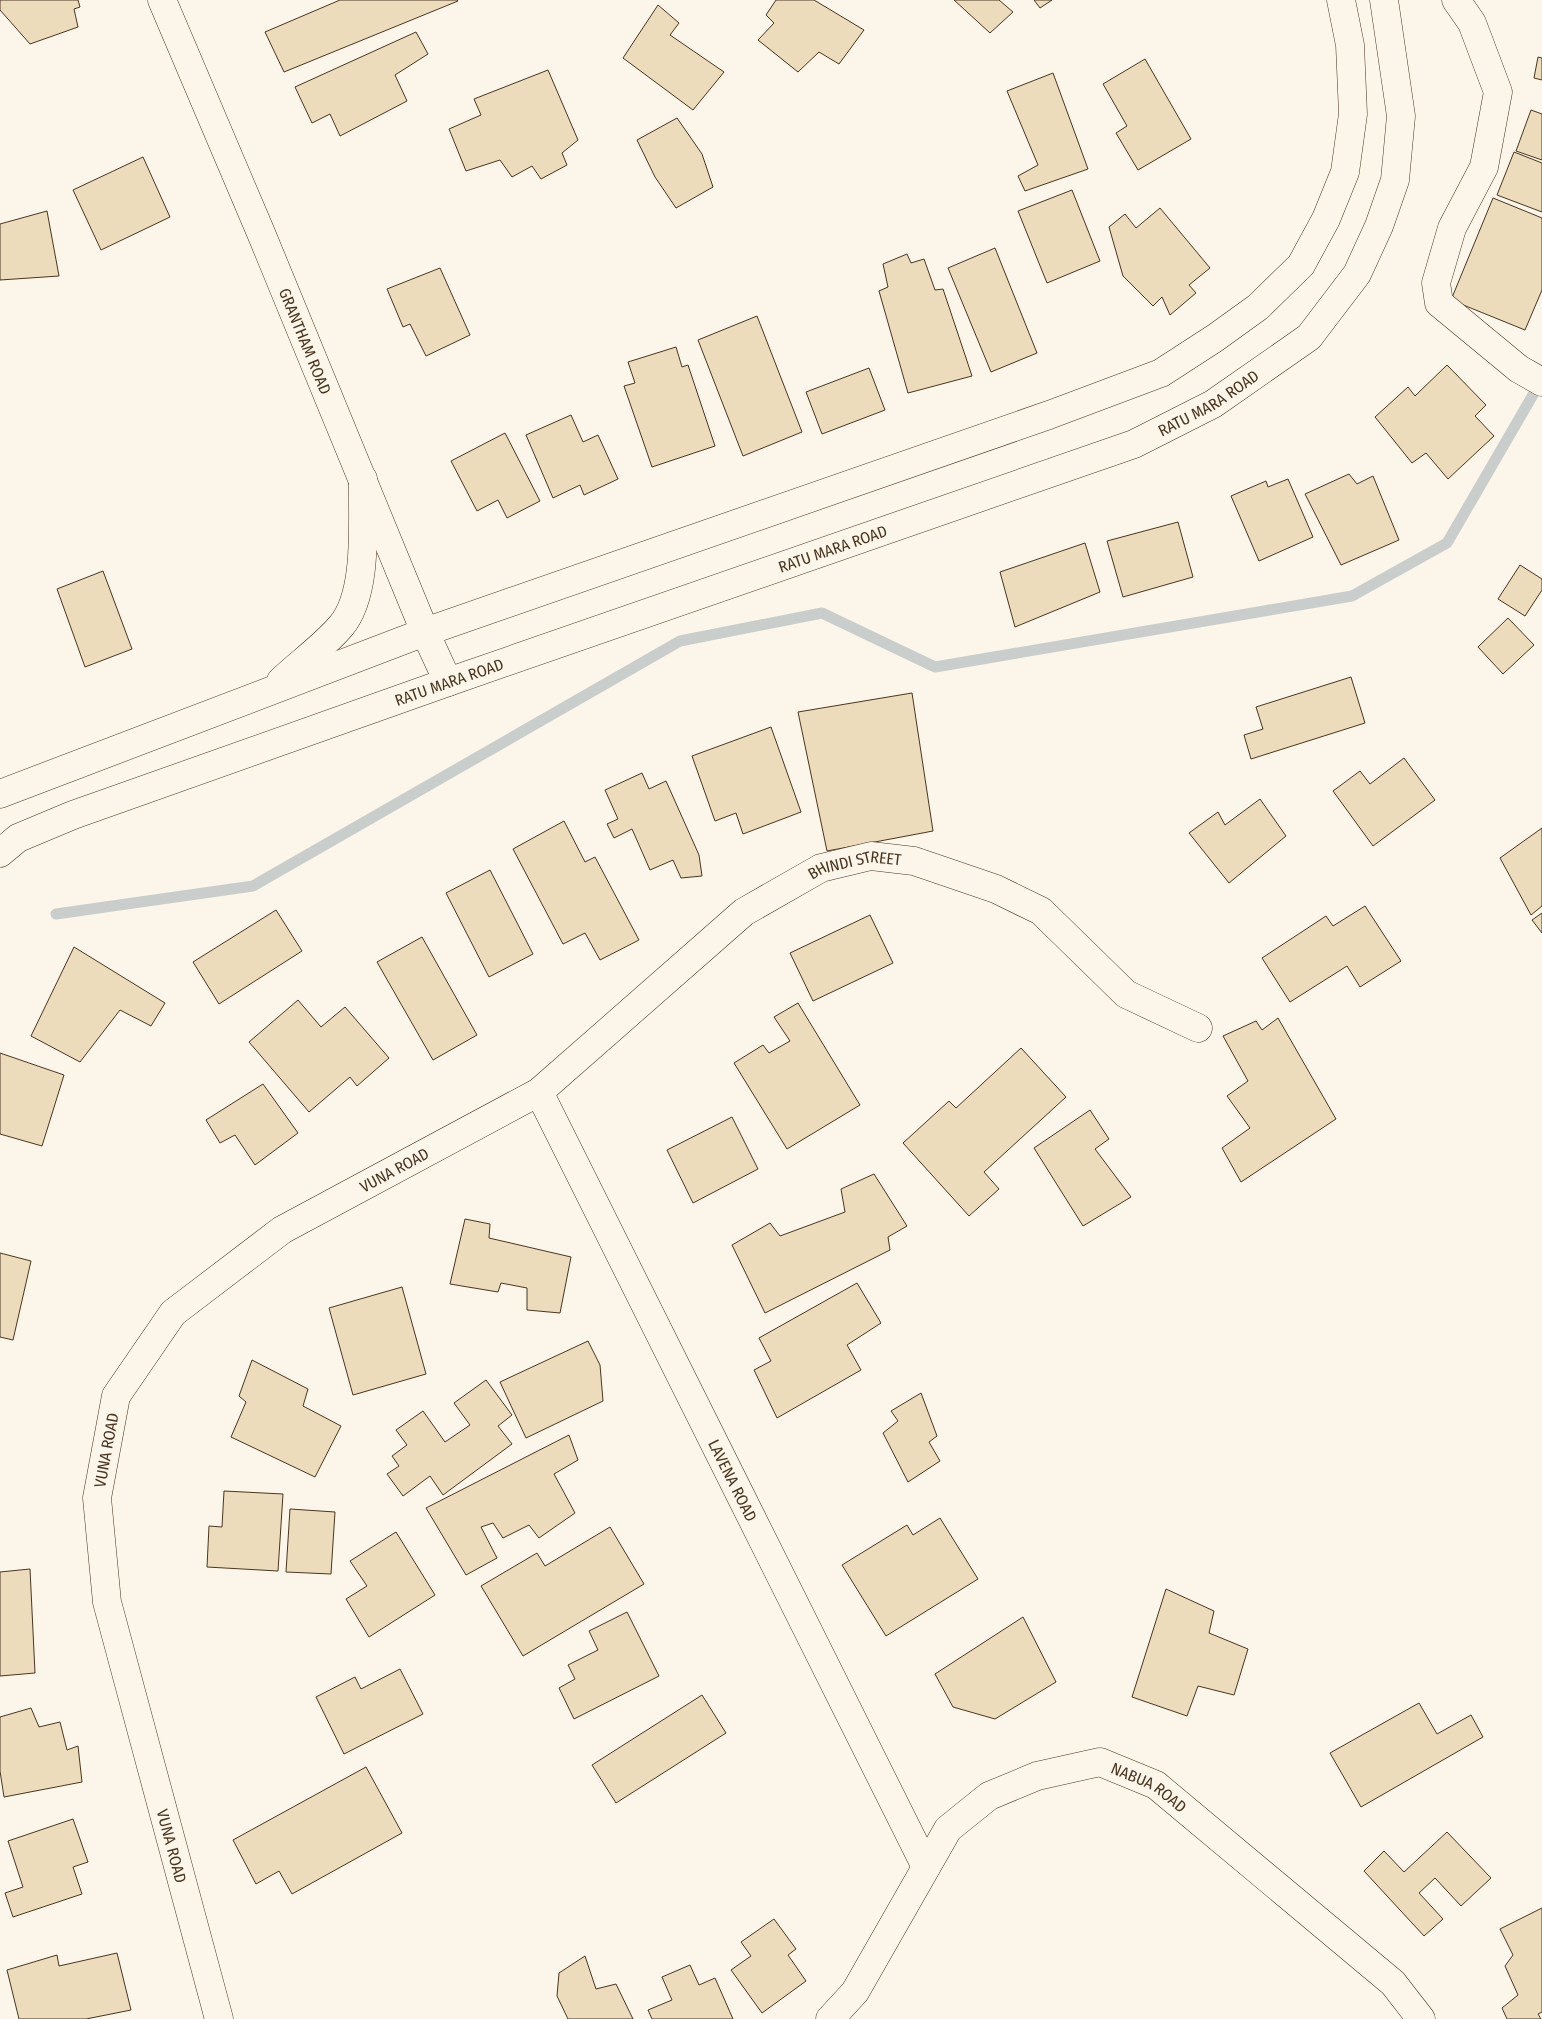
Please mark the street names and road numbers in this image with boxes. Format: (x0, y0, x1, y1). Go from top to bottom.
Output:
street label: GRANTHAM ROAD (275, 285, 335, 397)
street label: RATU MARA ROAD (1155, 366, 1262, 440)
street label: RATU MARA ROAD (776, 521, 890, 577)
street label: RATU MARA ROAD (392, 654, 506, 710)
street label: BHINDI STREET (805, 847, 903, 884)
street label: VUNA ROAD (357, 1144, 432, 1196)
street label: VUNA ROAD (90, 1411, 123, 1489)
street label: LAVENA ROAD (704, 1436, 761, 1525)
street label: NABUA ROAD (1108, 1759, 1190, 1816)
street label: VUNA ROAD (153, 1807, 190, 1885)

